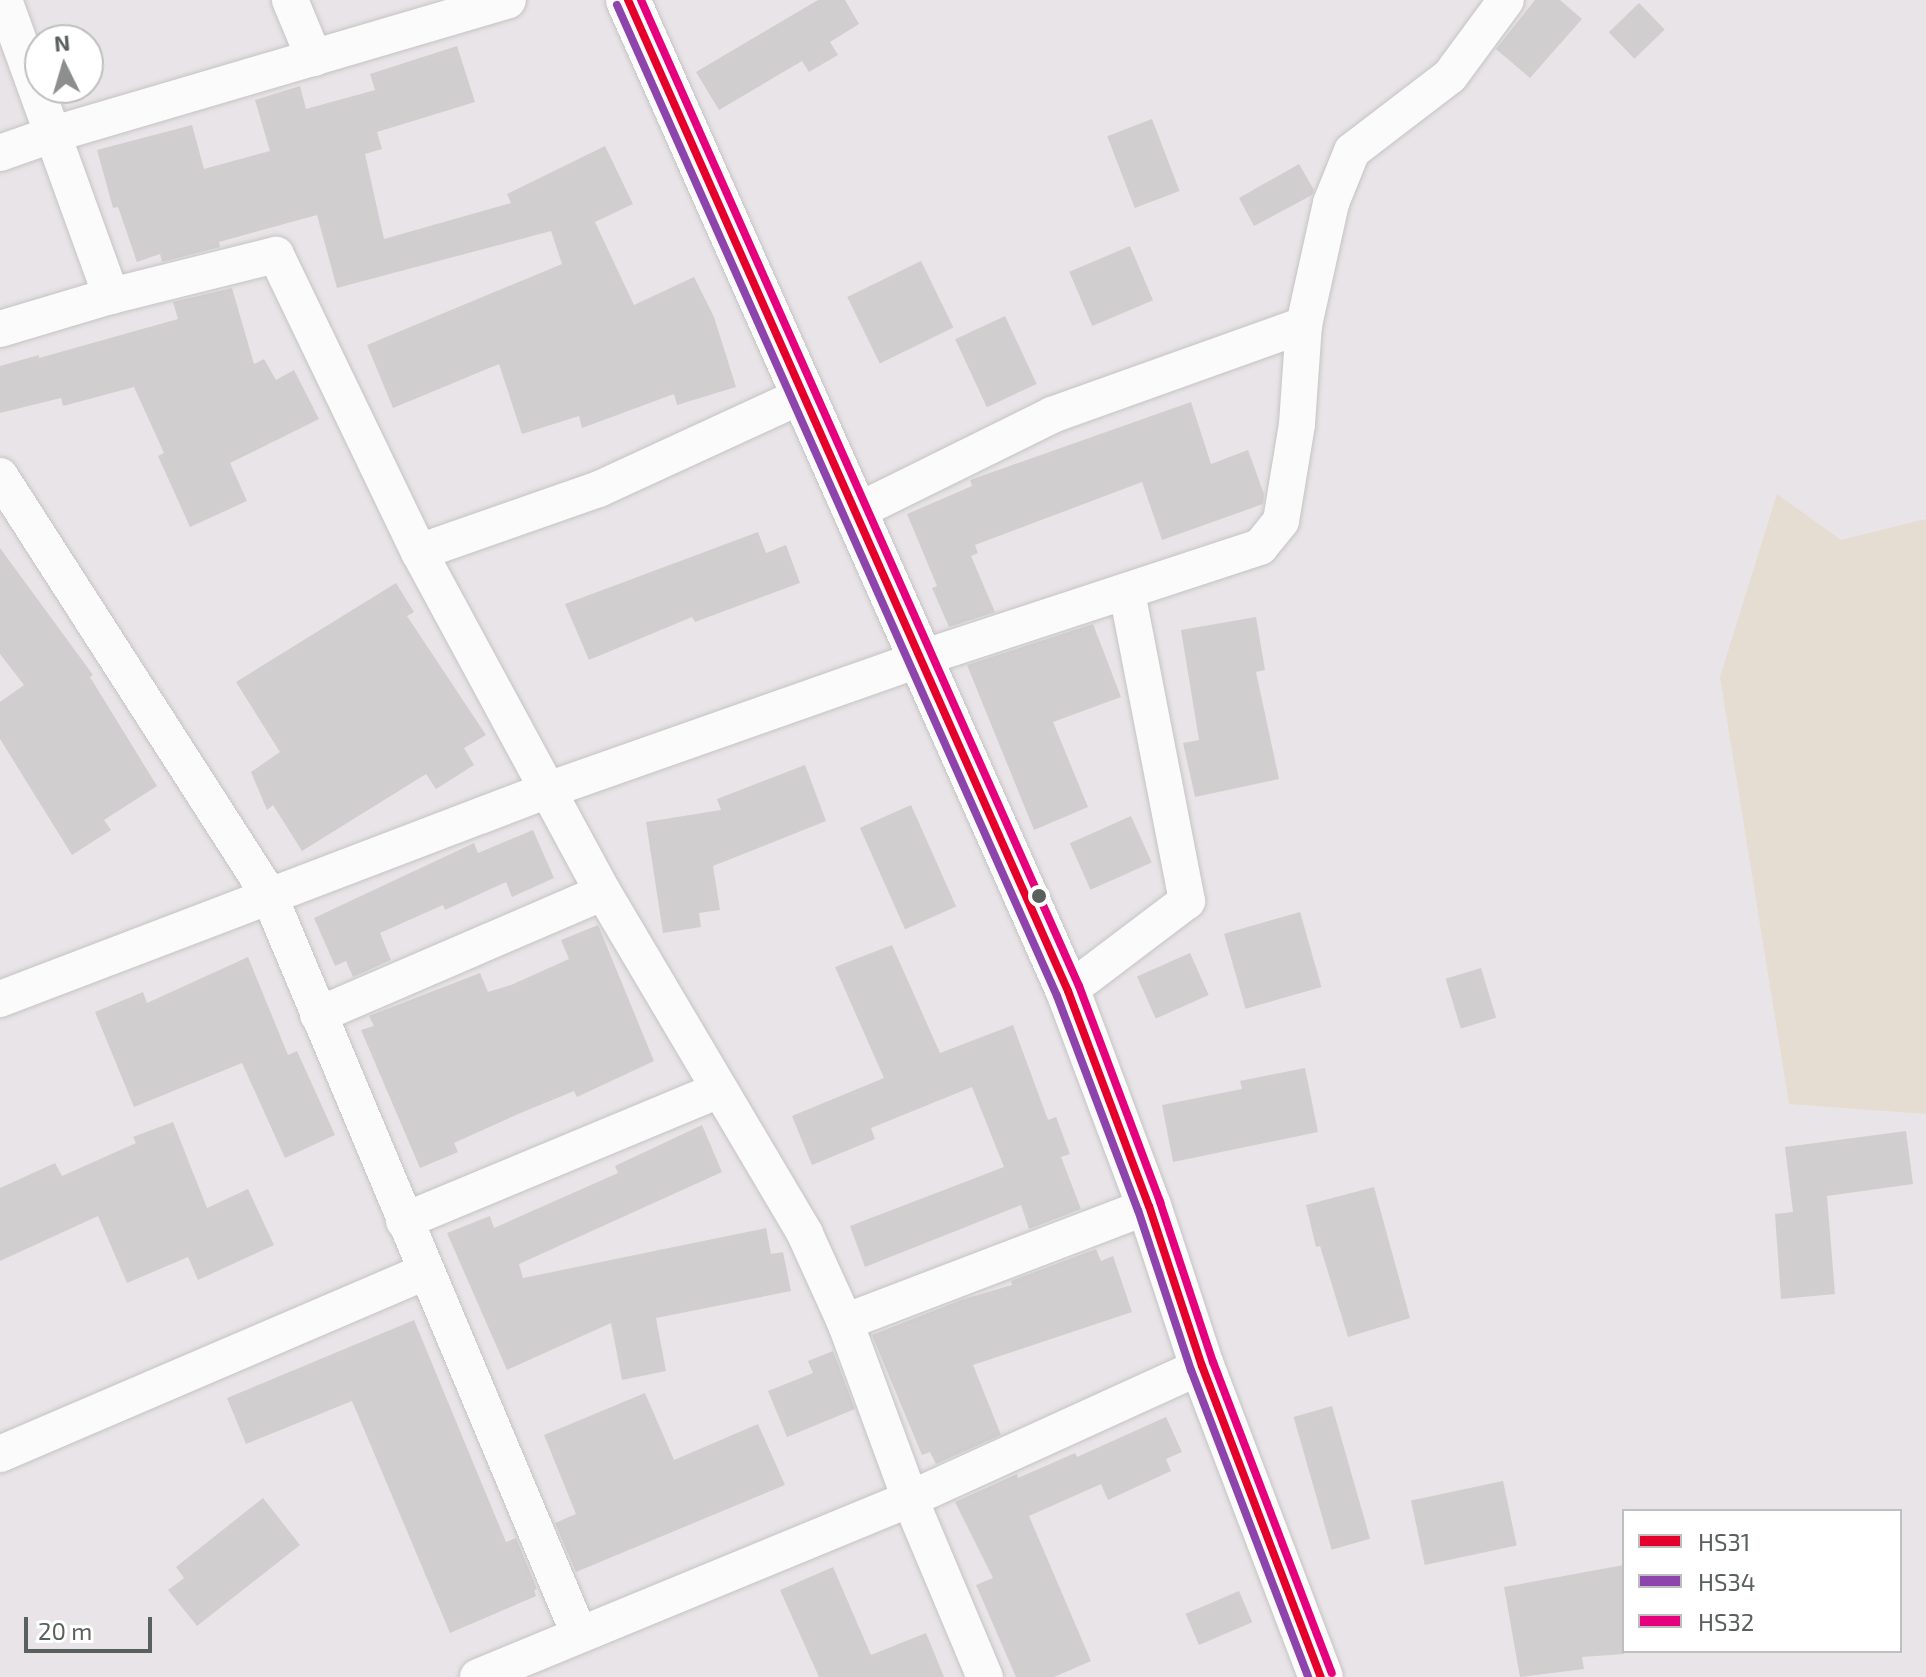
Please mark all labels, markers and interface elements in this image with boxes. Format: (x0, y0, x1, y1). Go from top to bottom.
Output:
north arrow (24, 24, 104, 104)
text: N (53, 28, 71, 56)
unlabelled marker (1031, 888, 1047, 904)
legend (1622, 1509, 1902, 1653)
text: HS31 (1698, 1527, 1750, 1556)
text: HS34 (1698, 1567, 1756, 1596)
scale bar (28, 1601, 156, 1651)
text: HS32 (1698, 1607, 1754, 1636)
text: 20 m (38, 1616, 92, 1645)

